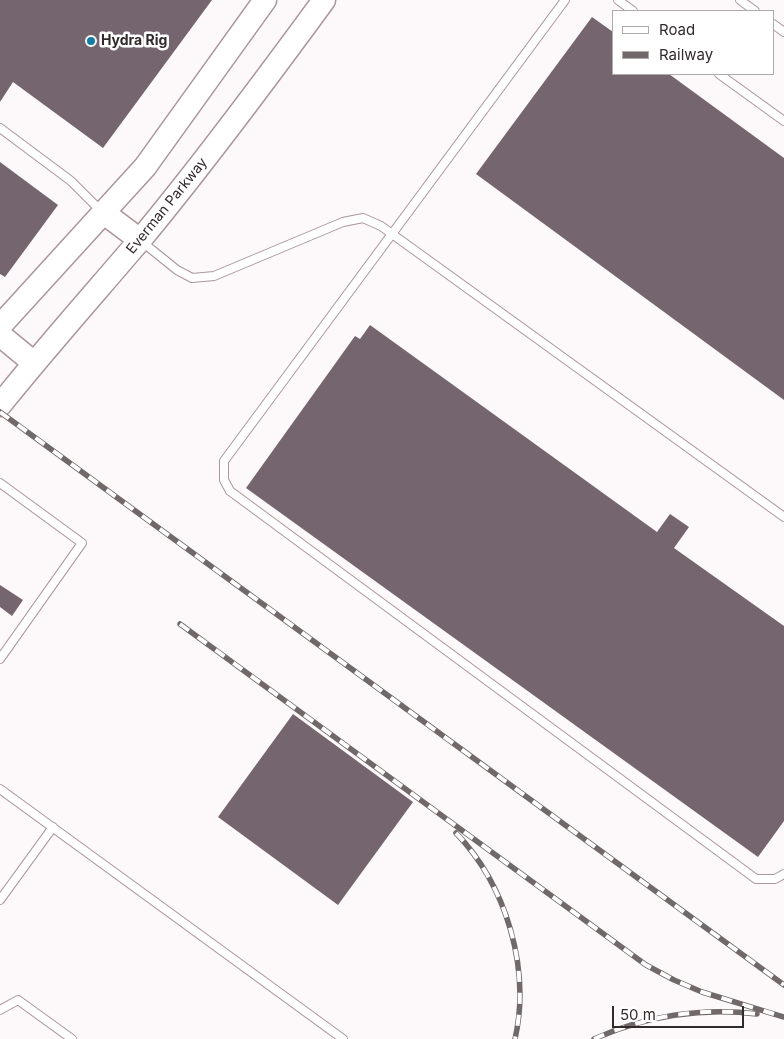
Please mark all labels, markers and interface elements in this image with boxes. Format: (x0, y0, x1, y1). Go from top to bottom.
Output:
legend (612, 10, 774, 75)
text: Road (659, 20, 695, 39)
place label: Hydra Rig (101, 33, 167, 49)
marker: Hydra Rig (85, 35, 97, 47)
text: Railway (659, 45, 713, 64)
street label: Everman Parkway (123, 154, 211, 258)
scale bar (614, 996, 746, 1028)
text: 50 m (620, 1005, 656, 1024)

